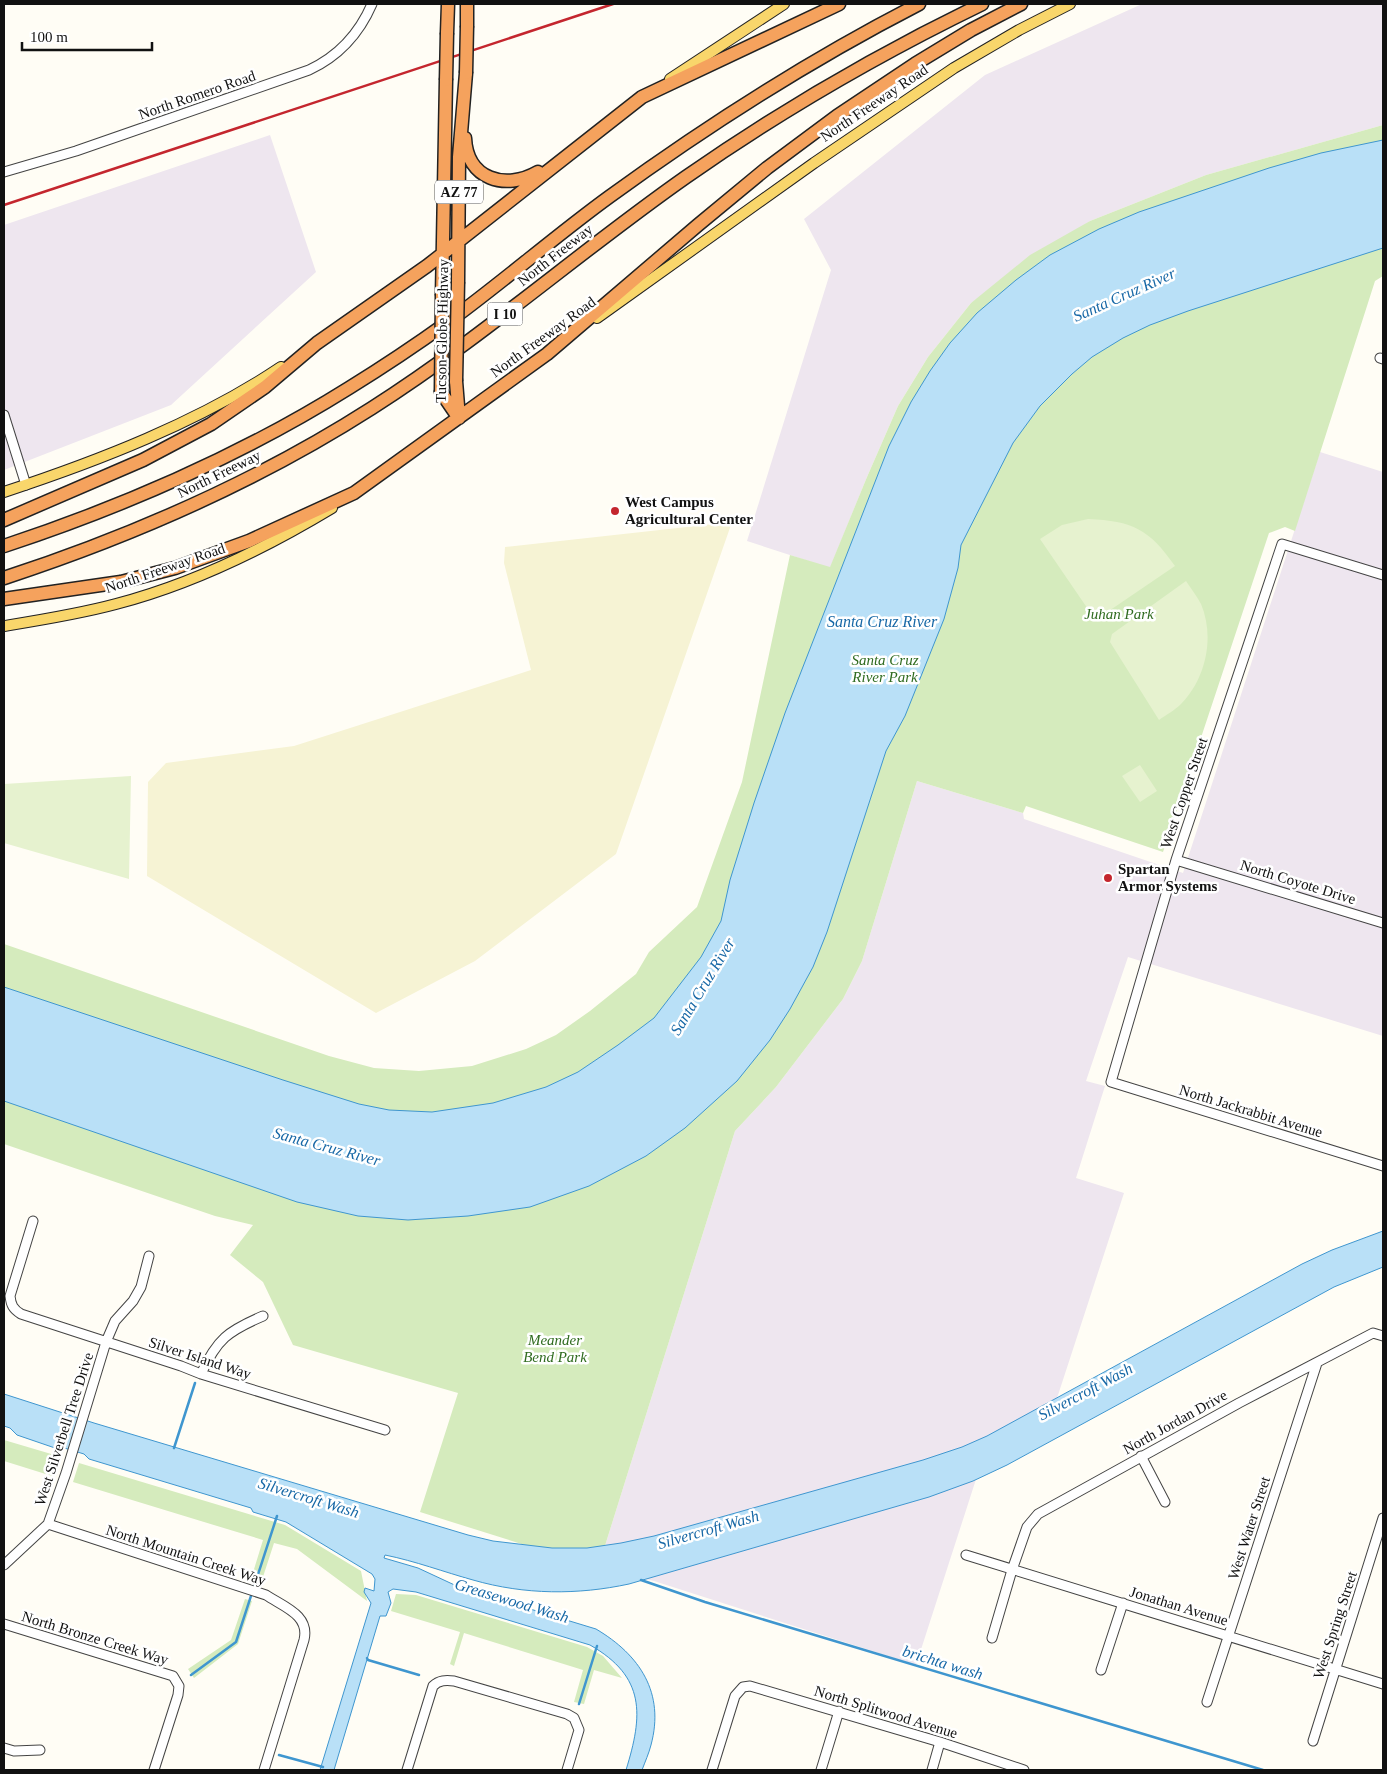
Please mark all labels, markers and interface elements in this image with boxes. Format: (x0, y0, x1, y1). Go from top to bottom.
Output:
scale bar (22, 20, 152, 52)
text: 100 m (30, 29, 68, 45)
street label: North Freeway Road (817, 61, 931, 145)
street label: North Romero Road (136, 67, 258, 123)
road number: AZ 77 (435, 180, 483, 203)
street label: North Freeway (514, 221, 596, 289)
street label: Tucson-Globe Highway (433, 258, 451, 403)
water label: Santa Cruz River (1070, 264, 1179, 325)
street label: North Freeway Road (487, 293, 599, 380)
road number: I 10 (488, 302, 522, 326)
street label: North Freeway (175, 447, 264, 501)
place label: West Campus Agricultural Center (625, 494, 753, 527)
marker: West Campus Agricultural Center (609, 505, 621, 517)
street label: North Freeway Road (103, 540, 228, 596)
park label: Juhan Park (1084, 606, 1154, 622)
water label: Santa Cruz River (827, 613, 938, 630)
park label: Santa Cruz River Park (851, 652, 919, 685)
street label: West Copper Street (1158, 735, 1211, 851)
street label: North Coyote Drive (1238, 857, 1358, 907)
place label: Spartan Armor Systems (1118, 861, 1217, 894)
marker: Spartan Armor Systems (1102, 872, 1114, 884)
water label: Santa Cruz River (667, 934, 738, 1038)
street label: North Jackrabbit Avenue (1177, 1082, 1325, 1141)
water label: Santa Cruz River (271, 1124, 383, 1169)
park label: Meander Bend Park (523, 1332, 587, 1365)
street label: Silver Island Way (147, 1334, 254, 1382)
street label: West Silverbell Tree Drive (32, 1350, 96, 1508)
water label: Silvercroft Wash (1035, 1359, 1136, 1424)
street label: North Jordan Drive (1120, 1387, 1230, 1457)
water label: Silvercroft Wash (256, 1474, 361, 1522)
street label: West Water Street (1225, 1474, 1273, 1581)
water label: Silvercroft Wash (656, 1507, 761, 1553)
street label: North Mountain Creek Way (104, 1522, 268, 1589)
street label: West Spring Street (1310, 1568, 1360, 1681)
water label: Greasewood Wash (453, 1575, 571, 1626)
street label: Jonathan Avenue (1128, 1583, 1230, 1629)
street label: North Bronze Creek Way (20, 1608, 171, 1668)
water label: brichta wash (901, 1642, 985, 1683)
street label: North Splitwood Avenue (812, 1683, 960, 1742)

